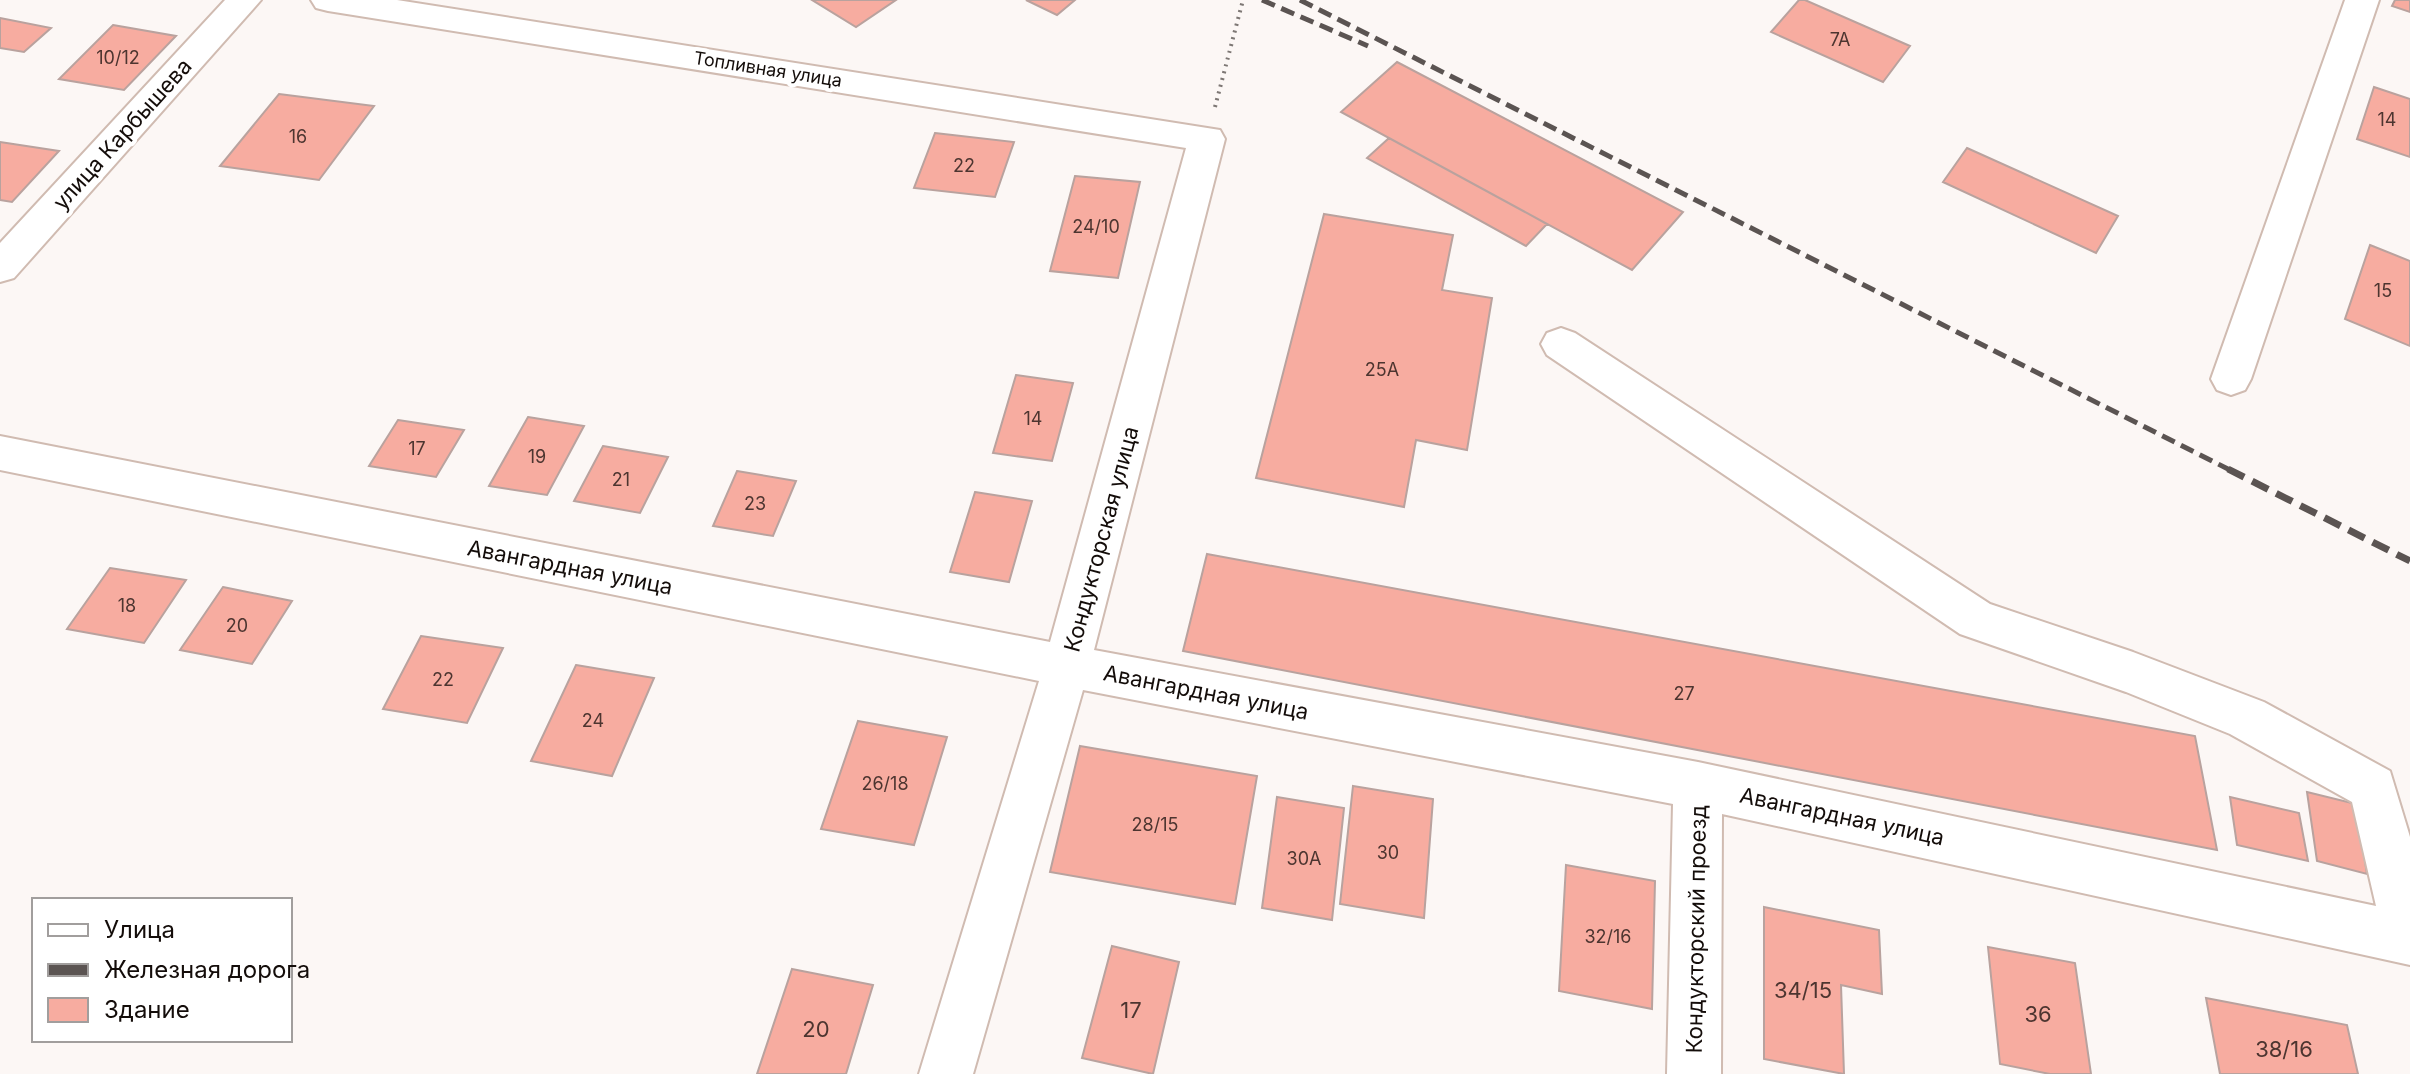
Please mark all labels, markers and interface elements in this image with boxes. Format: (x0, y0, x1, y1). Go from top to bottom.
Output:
house number: 7А (1830, 29, 1850, 50)
house number: 10/12 (96, 47, 140, 68)
street label: Топливная улица (692, 47, 844, 91)
street label: улица Карбышева (47, 53, 197, 215)
house number: 14 (2378, 109, 2396, 130)
house number: 16 (289, 126, 307, 147)
house number: 22 (953, 155, 975, 176)
house number: 24/10 (1072, 216, 1120, 237)
house number: 15 (2374, 280, 2392, 301)
house number: 25А (1365, 359, 1399, 380)
house number: 14 (1024, 408, 1042, 429)
street label: Кондукторская улица (1058, 423, 1144, 655)
house number: 17 (408, 438, 426, 459)
house number: 19 (528, 446, 546, 467)
house number: 21 (612, 469, 630, 490)
house number: 23 (744, 493, 766, 514)
street label: Авангардная улица (465, 534, 675, 600)
house number: 18 (118, 595, 136, 616)
house number: 20 (226, 615, 248, 636)
street label: Авангардная улица (1101, 659, 1311, 725)
house number: 22 (432, 669, 454, 690)
house number: 27 (1673, 683, 1695, 704)
house number: 24 (582, 710, 604, 731)
house number: 26/18 (861, 773, 909, 794)
street label: Авангардная улица (1737, 782, 1947, 850)
street label: Кондукторский проезд (1681, 804, 1711, 1053)
house number: 28/15 (1132, 814, 1178, 835)
house number: 30 (1377, 842, 1399, 863)
house number: 30А (1287, 848, 1321, 869)
legend (32, 898, 292, 1042)
text: Улица (104, 915, 175, 944)
house number: 32/16 (1584, 926, 1632, 947)
text: Железная дорога (104, 955, 310, 984)
house number: 34/15 (1774, 977, 1832, 1003)
text: Здание (104, 995, 190, 1024)
house number: 17 (1120, 997, 1142, 1023)
house number: 36 (2024, 1001, 2052, 1027)
house number: 20 (802, 1016, 830, 1042)
house number: 38/16 (2255, 1036, 2313, 1062)

